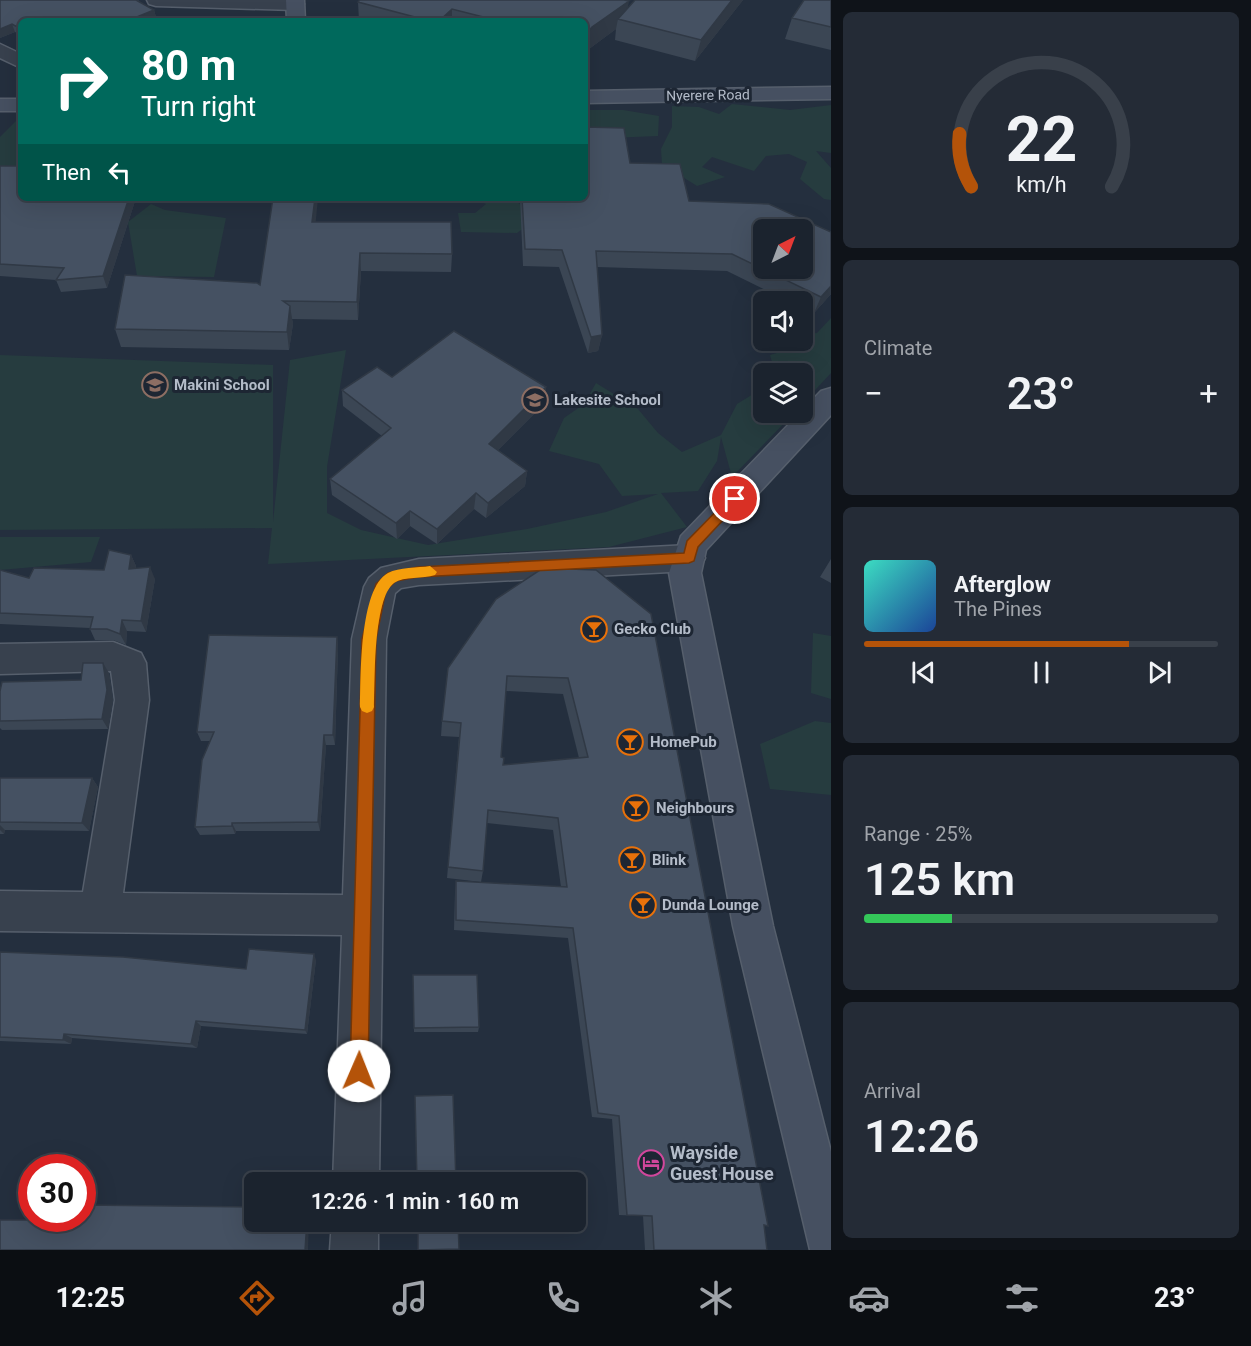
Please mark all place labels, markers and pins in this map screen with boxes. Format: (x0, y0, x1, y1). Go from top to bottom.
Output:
school or university icon: Makini School (140, 370, 170, 400)
place label: Makini School (174, 376, 270, 394)
school or university icon: Lakesite School (520, 385, 550, 415)
place label: Lakesite School (554, 391, 661, 409)
pin (709, 473, 760, 524)
bar icon: Gecko Club (579, 614, 609, 644)
place label: Gecko Club (614, 620, 691, 638)
bar icon: HomePub (615, 727, 645, 757)
place label: HomePub (650, 733, 717, 751)
bar icon: Neighbours (621, 793, 651, 823)
place label: Neighbours (656, 799, 734, 817)
bar icon: Blink (617, 845, 647, 875)
place label: Blink (652, 851, 687, 869)
bar icon: Dunda Lounge (628, 890, 658, 920)
place label: Dunda Lounge (662, 896, 759, 914)
place label: Wayside Guest House (670, 1142, 774, 1184)
hotel icon: Wayside Guest House (636, 1148, 666, 1178)

